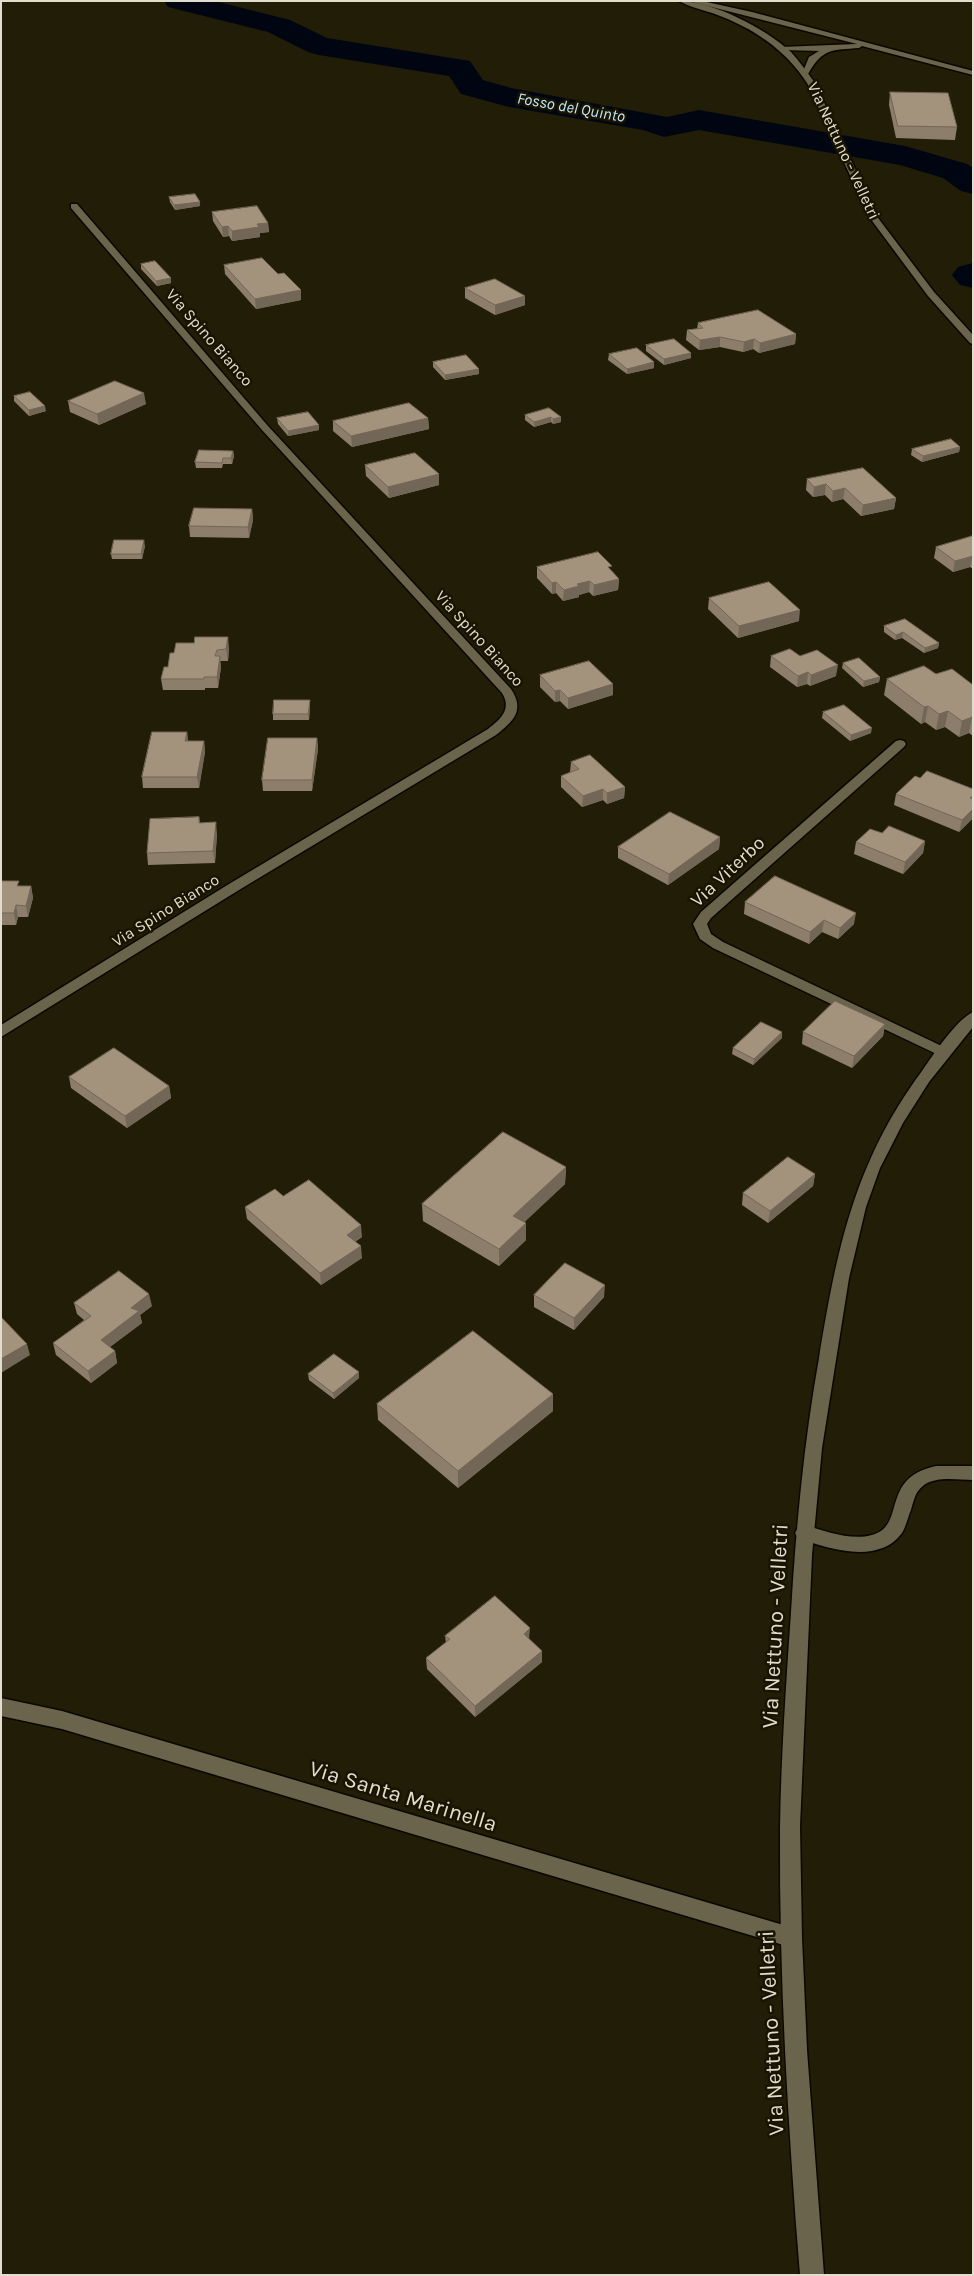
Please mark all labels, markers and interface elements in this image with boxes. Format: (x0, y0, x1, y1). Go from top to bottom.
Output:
street label: Via Nettuno - Velletri (803, 79, 883, 223)
water label: Fosso del Quinto (516, 89, 626, 127)
street label: Via Spino Bianco (162, 285, 256, 391)
street label: Via Spino Bianco (431, 587, 527, 691)
street label: Via Viterbo (686, 832, 770, 912)
street label: Via Spino Bianco (109, 870, 223, 952)
street label: Via Nettuno - Velletri (757, 1523, 795, 1729)
street label: Via Santa Marinella (306, 1756, 500, 1838)
street label: Via Nettuno - Velletri (753, 1930, 791, 2136)

